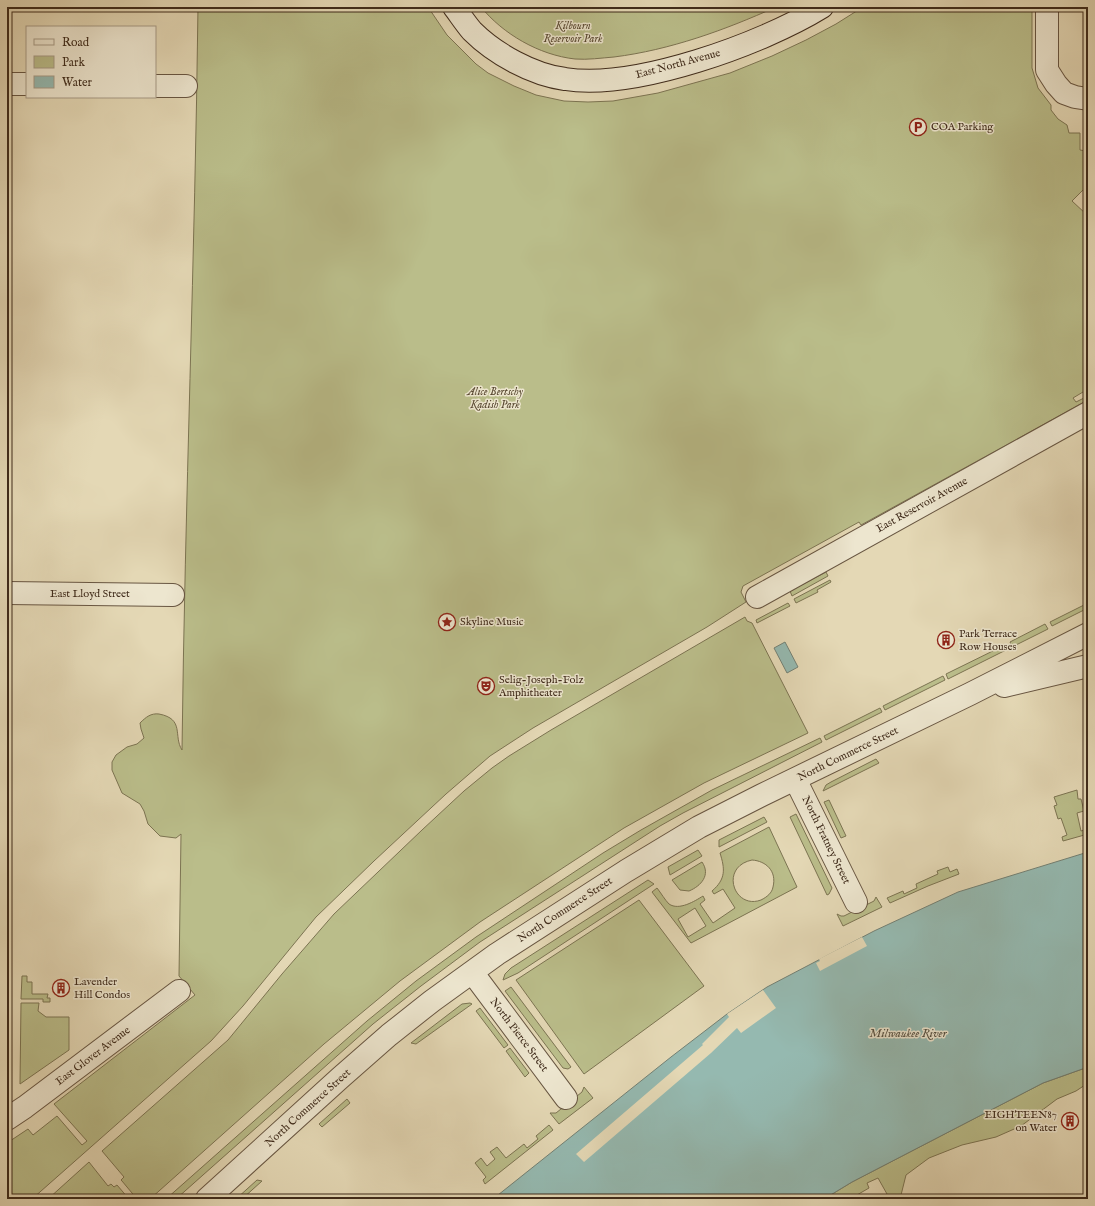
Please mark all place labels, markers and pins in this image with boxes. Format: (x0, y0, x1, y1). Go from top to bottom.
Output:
parking icon: COA Parking (908, 117, 928, 137)
place label: COA Parking (931, 120, 994, 134)
place icon: Skyline Music (437, 612, 457, 632)
place label: Skyline Music (460, 615, 524, 629)
place label: Park Terrace Row Houses (959, 627, 1017, 654)
building icon: Park Terrace Row Houses (936, 630, 956, 650)
place label: Selig-Joseph-Folz Amphitheater (498, 673, 584, 700)
theatre icon: Selig-Joseph-Folz Amphitheater (476, 676, 496, 696)
place label: Lavender Hill Condos (74, 975, 130, 1002)
building icon: Lavender Hill Condos (51, 978, 71, 998)
place label: EIGHTEEN87 on Water (984, 1108, 1057, 1135)
building icon: EIGHTEEN87 on Water (1060, 1111, 1080, 1131)

